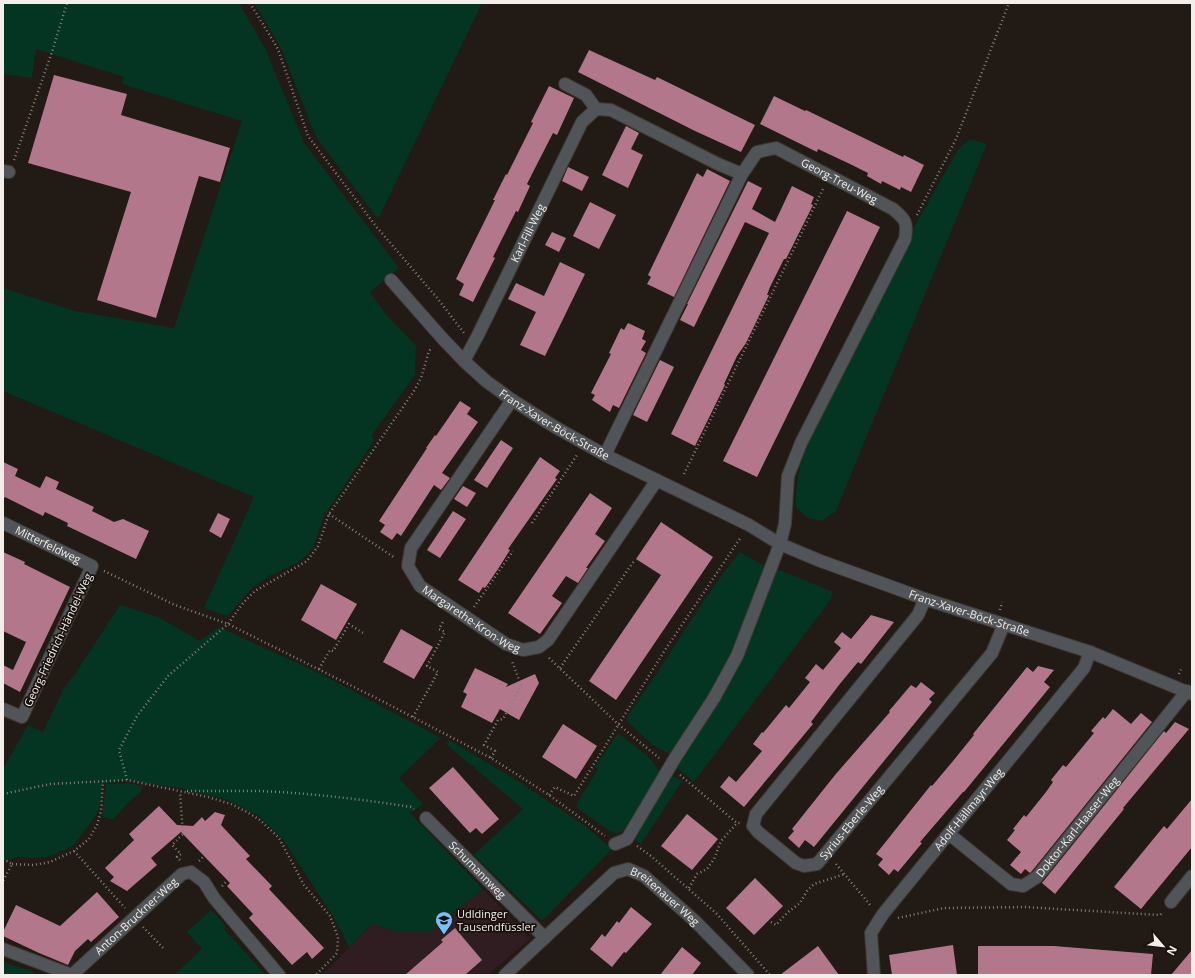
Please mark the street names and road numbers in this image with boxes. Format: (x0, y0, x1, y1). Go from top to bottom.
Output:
street label: Georg-Treu-Weg (799, 154, 880, 207)
street label: Karl-Fill-Weg (507, 201, 548, 265)
street label: Franz-Xaver-Böck-Straße (497, 385, 612, 463)
street label: Mitterfeldweg (13, 522, 84, 567)
street label: Georg-Friedrich-Händel-Weg (20, 570, 95, 709)
street label: Margarethe-Kron-Weg (420, 582, 522, 655)
street label: Franz-Xaver-Böck-Straße (907, 586, 1032, 639)
street label: Adolf-Hällmayr-Weg (930, 764, 1007, 853)
street label: Doktor-Karl-Haaser-Weg (1032, 773, 1122, 880)
street label: Syrius-Eberle-Weg (816, 782, 887, 863)
street label: Schumannweg (446, 837, 510, 902)
street label: Breitenauer Weg (628, 863, 703, 929)
street label: Anton-Bruckner-Weg (91, 874, 180, 958)

